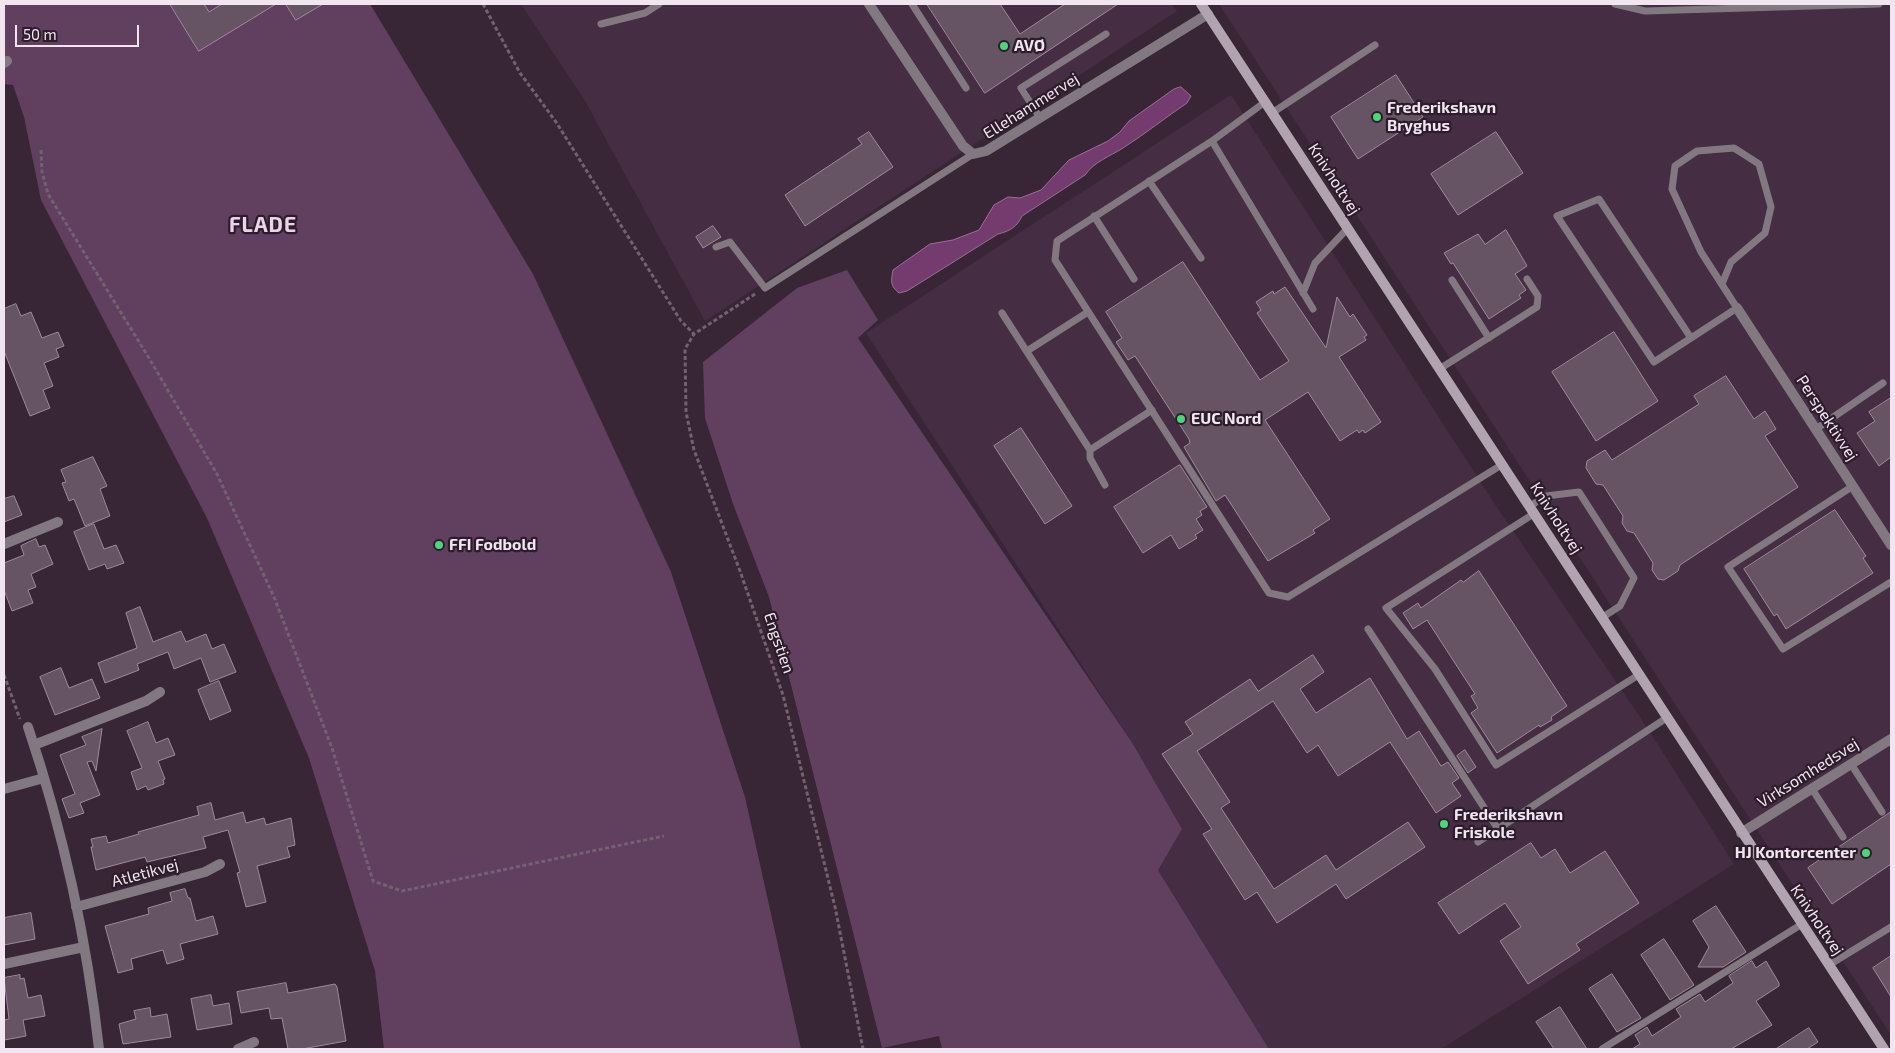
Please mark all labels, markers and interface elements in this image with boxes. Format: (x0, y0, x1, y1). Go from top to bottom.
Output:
scale bar (18, 15, 141, 47)
text: 50 m (23, 25, 57, 43)
place label: AVØ (1014, 36, 1045, 56)
marker: AVØ (998, 40, 1010, 52)
street label: Ellehammervej (980, 69, 1082, 143)
place label: Frederikshavn Bryghus (1387, 98, 1496, 136)
marker: Frederikshavn Bryghus (1371, 111, 1383, 123)
street label: Knivholtvej (1304, 140, 1364, 218)
district label: FLADE (228, 212, 298, 238)
street label: Perspektivvej (1792, 372, 1862, 464)
place label: EUC Nord (1191, 409, 1261, 429)
marker: EUC Nord (1175, 413, 1187, 425)
street label: Knivholtvej (1526, 479, 1586, 557)
place label: FFI Fodbold (449, 535, 536, 555)
marker: FFI Fodbold (433, 539, 445, 551)
street label: Engstien (760, 610, 798, 676)
street label: Virksomhedsvej (1754, 734, 1862, 812)
place label: Frederikshavn Friskole (1454, 805, 1563, 843)
marker: Frederikshavn Friskole (1438, 818, 1450, 830)
place label: HJ Kontorcenter (1735, 843, 1856, 863)
marker: HJ Kontorcenter (1860, 847, 1872, 859)
street label: Atletikvej (109, 855, 181, 891)
street label: Knivholtvej (1786, 881, 1848, 959)

